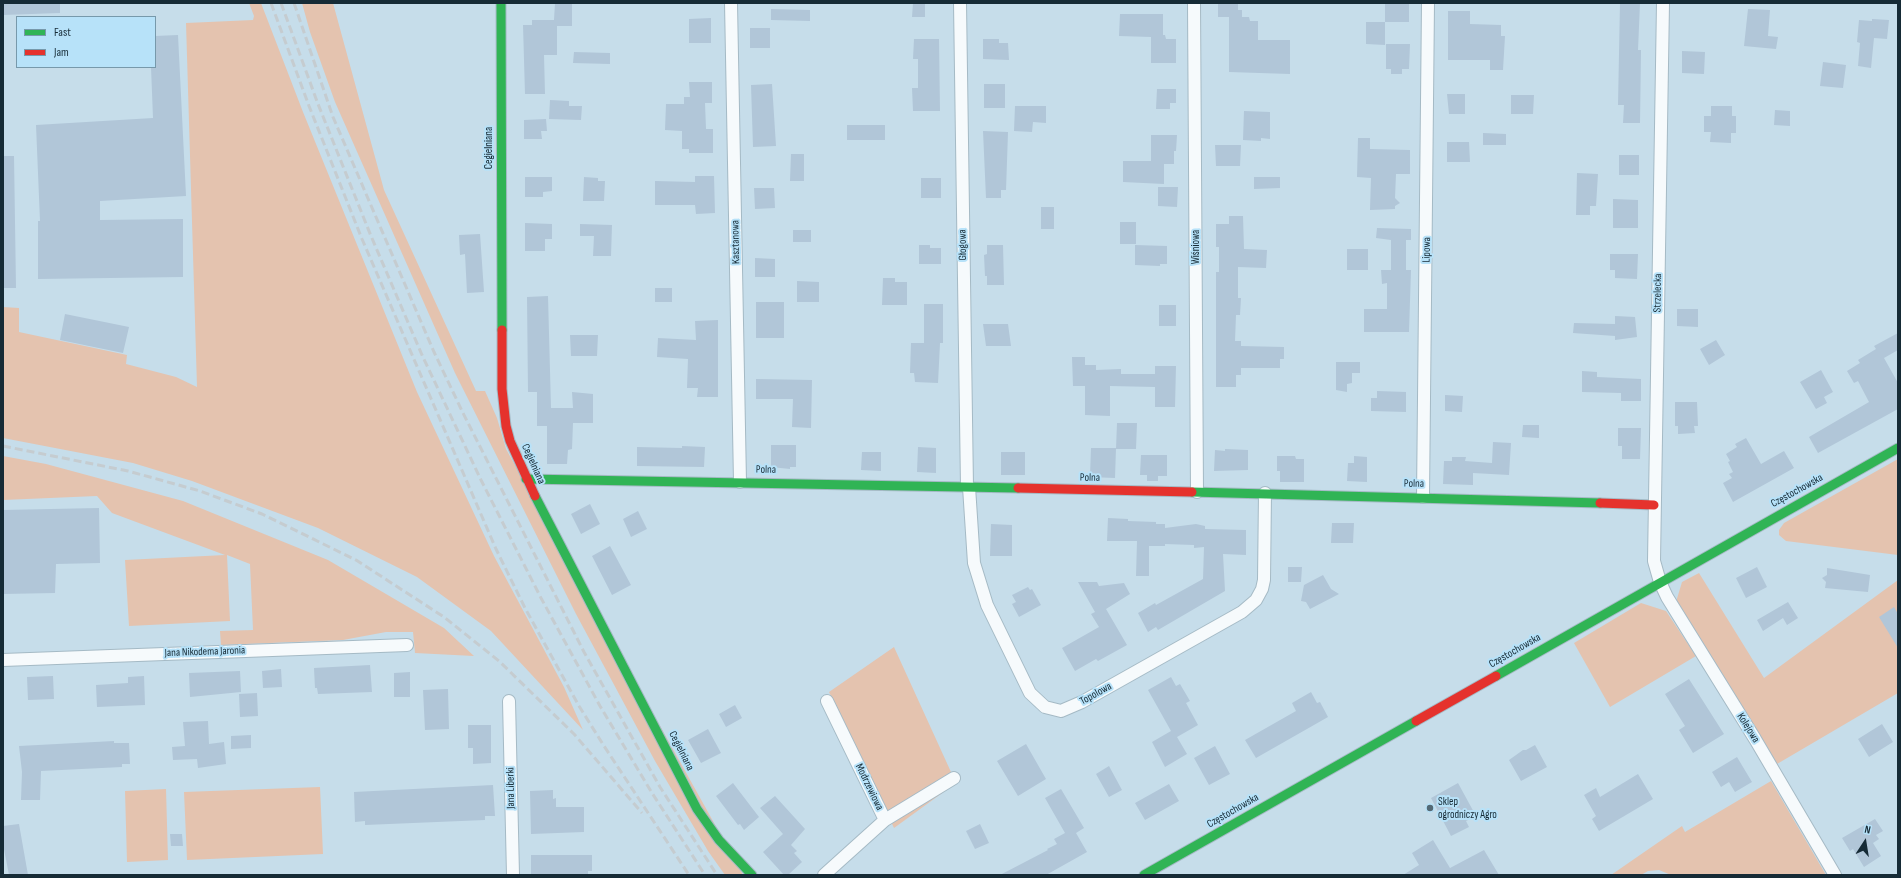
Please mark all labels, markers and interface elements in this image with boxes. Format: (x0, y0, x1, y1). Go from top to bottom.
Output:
legend (16, 16, 156, 68)
text: Fast (54, 25, 71, 40)
text: Jam (54, 45, 69, 60)
street label: Cegielniana (482, 127, 496, 169)
street label: Kasztanowa (729, 220, 743, 264)
street label: Głogowa (956, 229, 970, 261)
street label: Wiśniowa (1189, 230, 1203, 264)
street label: Lipowa (1420, 237, 1434, 263)
street label: Strzelecka (1651, 274, 1665, 312)
street label: Cegielniana (518, 442, 548, 486)
street label: Polna (756, 463, 776, 477)
street label: Polna (1080, 471, 1100, 485)
street label: Częstochowska (1769, 471, 1825, 511)
street label: Polna (1404, 477, 1424, 491)
street label: Częstochowska (1487, 631, 1543, 671)
street label: Jana Nikodema Jaronia (165, 644, 245, 660)
street label: Topolowa (1078, 680, 1114, 708)
street label: Kolejowa (1734, 711, 1762, 745)
street label: Cegielniana (665, 729, 697, 773)
street label: Modrzewiowa (852, 762, 886, 812)
street label: Jana Liberki (504, 767, 518, 809)
street label: Częstochowska (1205, 791, 1261, 831)
place label: Sklep ogrodniczy Agro (1438, 795, 1497, 821)
marker: Sklep ogrodniczy Agro (1425, 803, 1435, 813)
north arrow (1845, 822, 1885, 862)
text: N (1863, 823, 1872, 837)

